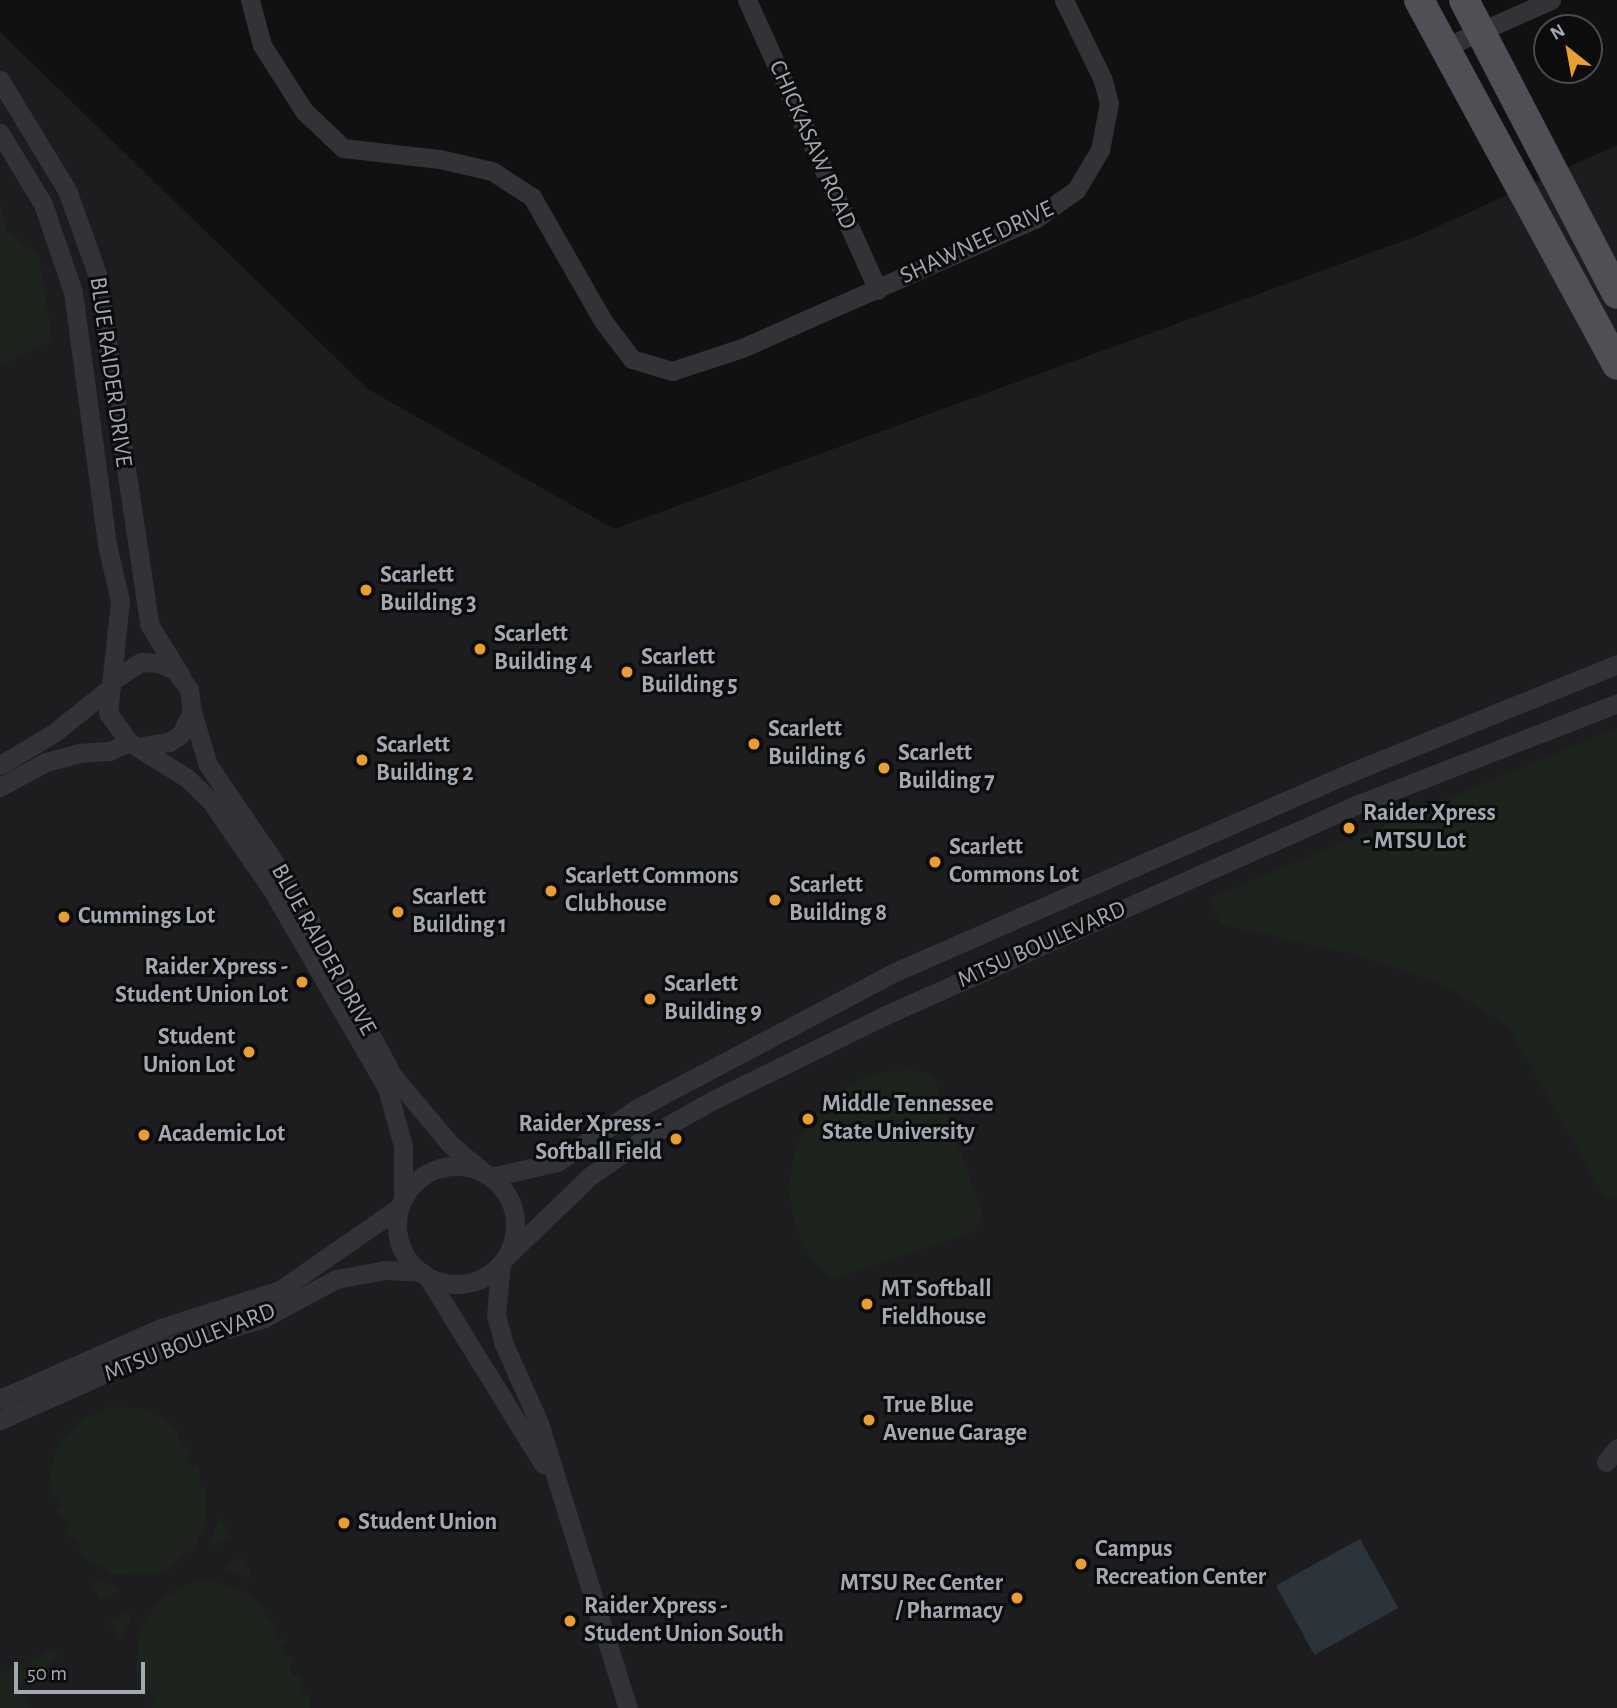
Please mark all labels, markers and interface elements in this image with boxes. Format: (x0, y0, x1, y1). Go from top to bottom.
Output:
north arrow (1533, 14, 1603, 84)
text: N (1547, 21, 1569, 44)
street label: CHICKASAW ROAD (762, 56, 862, 234)
street label: SHAWNEE DRIVE (896, 195, 1058, 291)
street label: BLUE RAIDER DRIVE (82, 275, 138, 469)
place label: Scarlett Building 3 (380, 562, 477, 618)
marker: Scarlett Building 3 (358, 582, 374, 598)
place label: Scarlett Building 4 (494, 621, 592, 677)
marker: Scarlett Building 4 (472, 641, 488, 657)
place label: Scarlett Building 5 (641, 644, 738, 700)
marker: Scarlett Building 5 (619, 664, 635, 680)
place label: Scarlett Building 6 (768, 716, 866, 772)
place label: Scarlett Building 2 (376, 732, 474, 788)
marker: Scarlett Building 6 (746, 736, 762, 752)
place label: Scarlett Building 7 (898, 740, 995, 796)
marker: Scarlett Building 2 (354, 752, 370, 768)
marker: Scarlett Building 7 (876, 760, 892, 776)
place label: Raider Xpress - MTSU Lot (1363, 800, 1496, 856)
marker: Raider Xpress - MTSU Lot (1341, 820, 1357, 836)
place label: Scarlett Commons Lot (949, 834, 1079, 890)
marker: Scarlett Commons Lot (927, 854, 943, 870)
street label: BLUE RAIDER DRIVE (264, 859, 382, 1041)
place label: Scarlett Commons Clubhouse (565, 863, 739, 919)
place label: Scarlett Building 8 (789, 872, 887, 928)
marker: Scarlett Commons Clubhouse (543, 883, 559, 899)
place label: Scarlett Building 1 (412, 884, 507, 940)
marker: Scarlett Building 8 (767, 892, 783, 908)
street label: MTSU BOULEVARD (953, 895, 1131, 995)
place label: Cummings Lot (78, 903, 215, 931)
marker: Scarlett Building 1 (390, 904, 406, 920)
marker: Cummings Lot (56, 909, 72, 925)
place label: Raider Xpress - Student Union Lot (115, 954, 288, 1010)
place label: Scarlett Building 9 (664, 971, 762, 1027)
marker: Raider Xpress - Student Union Lot (294, 974, 310, 990)
marker: Scarlett Building 9 (642, 991, 658, 1007)
place label: Student Union Lot (143, 1024, 235, 1080)
marker: Student Union Lot (241, 1044, 257, 1060)
place label: Middle Tennessee State University (822, 1091, 993, 1147)
place label: Raider Xpress - Softball Field (518, 1111, 662, 1167)
marker: Middle Tennessee State University (800, 1111, 816, 1127)
place label: Academic Lot (158, 1121, 285, 1149)
marker: Academic Lot (136, 1127, 152, 1143)
marker: Raider Xpress - Softball Field (668, 1131, 684, 1147)
place label: MT Softball Fieldhouse (881, 1276, 991, 1332)
marker: MT Softball Fieldhouse (859, 1296, 875, 1312)
street label: MTSU BOULEVARD (100, 1297, 280, 1389)
place label: True Blue Avenue Garage (883, 1392, 1027, 1448)
marker: True Blue Avenue Garage (861, 1412, 877, 1428)
place label: Student Union (358, 1509, 497, 1537)
marker: Student Union (336, 1515, 352, 1531)
place label: Campus Recreation Center (1095, 1536, 1266, 1592)
marker: Campus Recreation Center (1073, 1556, 1089, 1572)
place label: MTSU Rec Center / Pharmacy (840, 1570, 1003, 1626)
marker: MTSU Rec Center / Pharmacy (1009, 1590, 1025, 1606)
place label: Raider Xpress - Student Union South (584, 1593, 784, 1649)
marker: Raider Xpress - Student Union South (562, 1613, 578, 1629)
scale bar (18, 1648, 149, 1692)
text: 50 m (27, 1663, 67, 1684)

